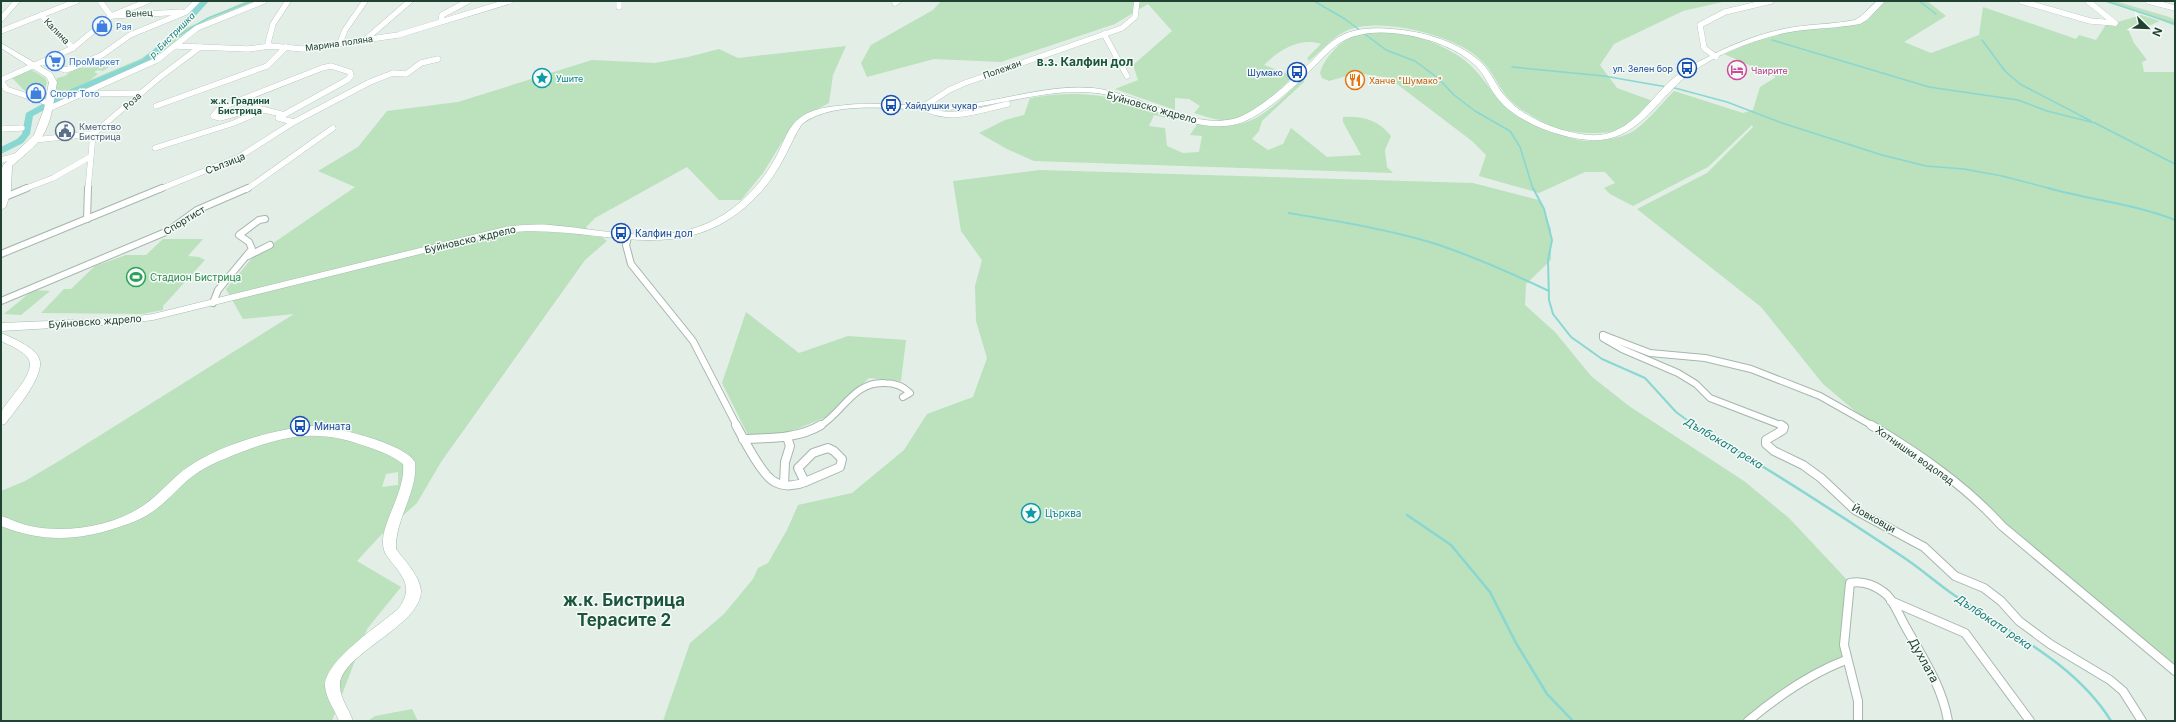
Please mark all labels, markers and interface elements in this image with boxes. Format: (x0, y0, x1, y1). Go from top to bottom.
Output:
street label: Венец (125, 7, 153, 19)
north arrow (2128, 8, 2168, 48)
water label: р. Бистришка (146, 10, 197, 61)
shop icon: Рая (91, 15, 113, 37)
street label: Калина (42, 16, 72, 46)
place label: Рая (116, 21, 132, 32)
text: N (2149, 25, 2165, 39)
street label: Марина поляна (304, 33, 374, 53)
supermarket icon: ПроМаркет (44, 50, 66, 72)
district label: в.з. Калфин дол (1037, 54, 1133, 69)
place label: ПроМаркет (69, 56, 120, 67)
street label: Полежан (981, 57, 1023, 81)
bus stop icon: ул. Зелен бор (1676, 57, 1698, 79)
hotel icon: Чаирите (1726, 59, 1748, 81)
bus stop icon: Шумако (1286, 61, 1308, 83)
place label: ул. Зелен бор (1613, 63, 1673, 74)
place label: Чаирите (1751, 65, 1788, 76)
place icon: Ушите (531, 67, 553, 89)
place label: Шумако (1247, 67, 1283, 78)
restaurant icon: Ханче "Шумако" (1344, 69, 1366, 91)
place label: Ушите (556, 73, 583, 84)
place label: Ханче "Шумако" (1369, 75, 1442, 86)
shop icon: Спорт Тото (25, 82, 47, 104)
place label: Спорт Тото (50, 88, 99, 99)
street label: Буйновско ждрело (1105, 88, 1199, 126)
street label: Роза (121, 90, 143, 112)
bus stop icon: Хайдушки чукар (880, 94, 902, 116)
district label: ж.к. Градини Бистрица (210, 95, 270, 116)
place label: Хайдушки чукар (905, 100, 978, 111)
public building icon: Кметство Бистрица (54, 120, 76, 142)
place label: Кметство Бистрица (79, 121, 121, 142)
street label: Сълзица (203, 150, 247, 176)
street label: Спортист (161, 203, 207, 237)
bus stop icon: Калфин дол (610, 222, 632, 244)
street label: Буйновско ждрело (423, 223, 517, 255)
place label: Калфин дол (635, 227, 693, 239)
sports icon: Стадион Бистрица (125, 266, 147, 288)
place label: Стадион Бистрица (150, 271, 241, 283)
street label: Буйновско ждрело (48, 312, 142, 330)
water label: Дълбоката река (1681, 414, 1766, 472)
bus stop icon: Мината (289, 415, 311, 437)
place label: Мината (314, 420, 351, 432)
street label: Хотнишки водопад (1873, 423, 1957, 487)
street label: Йовковци (1850, 500, 1898, 535)
place icon: Църква (1020, 502, 1042, 524)
place label: Църква (1045, 507, 1081, 519)
district label: ж.к. Бистрица Терасите 2 (563, 590, 685, 630)
water label: Дълбоката река (1952, 591, 2035, 653)
street label: Духлата (1906, 635, 1942, 685)

